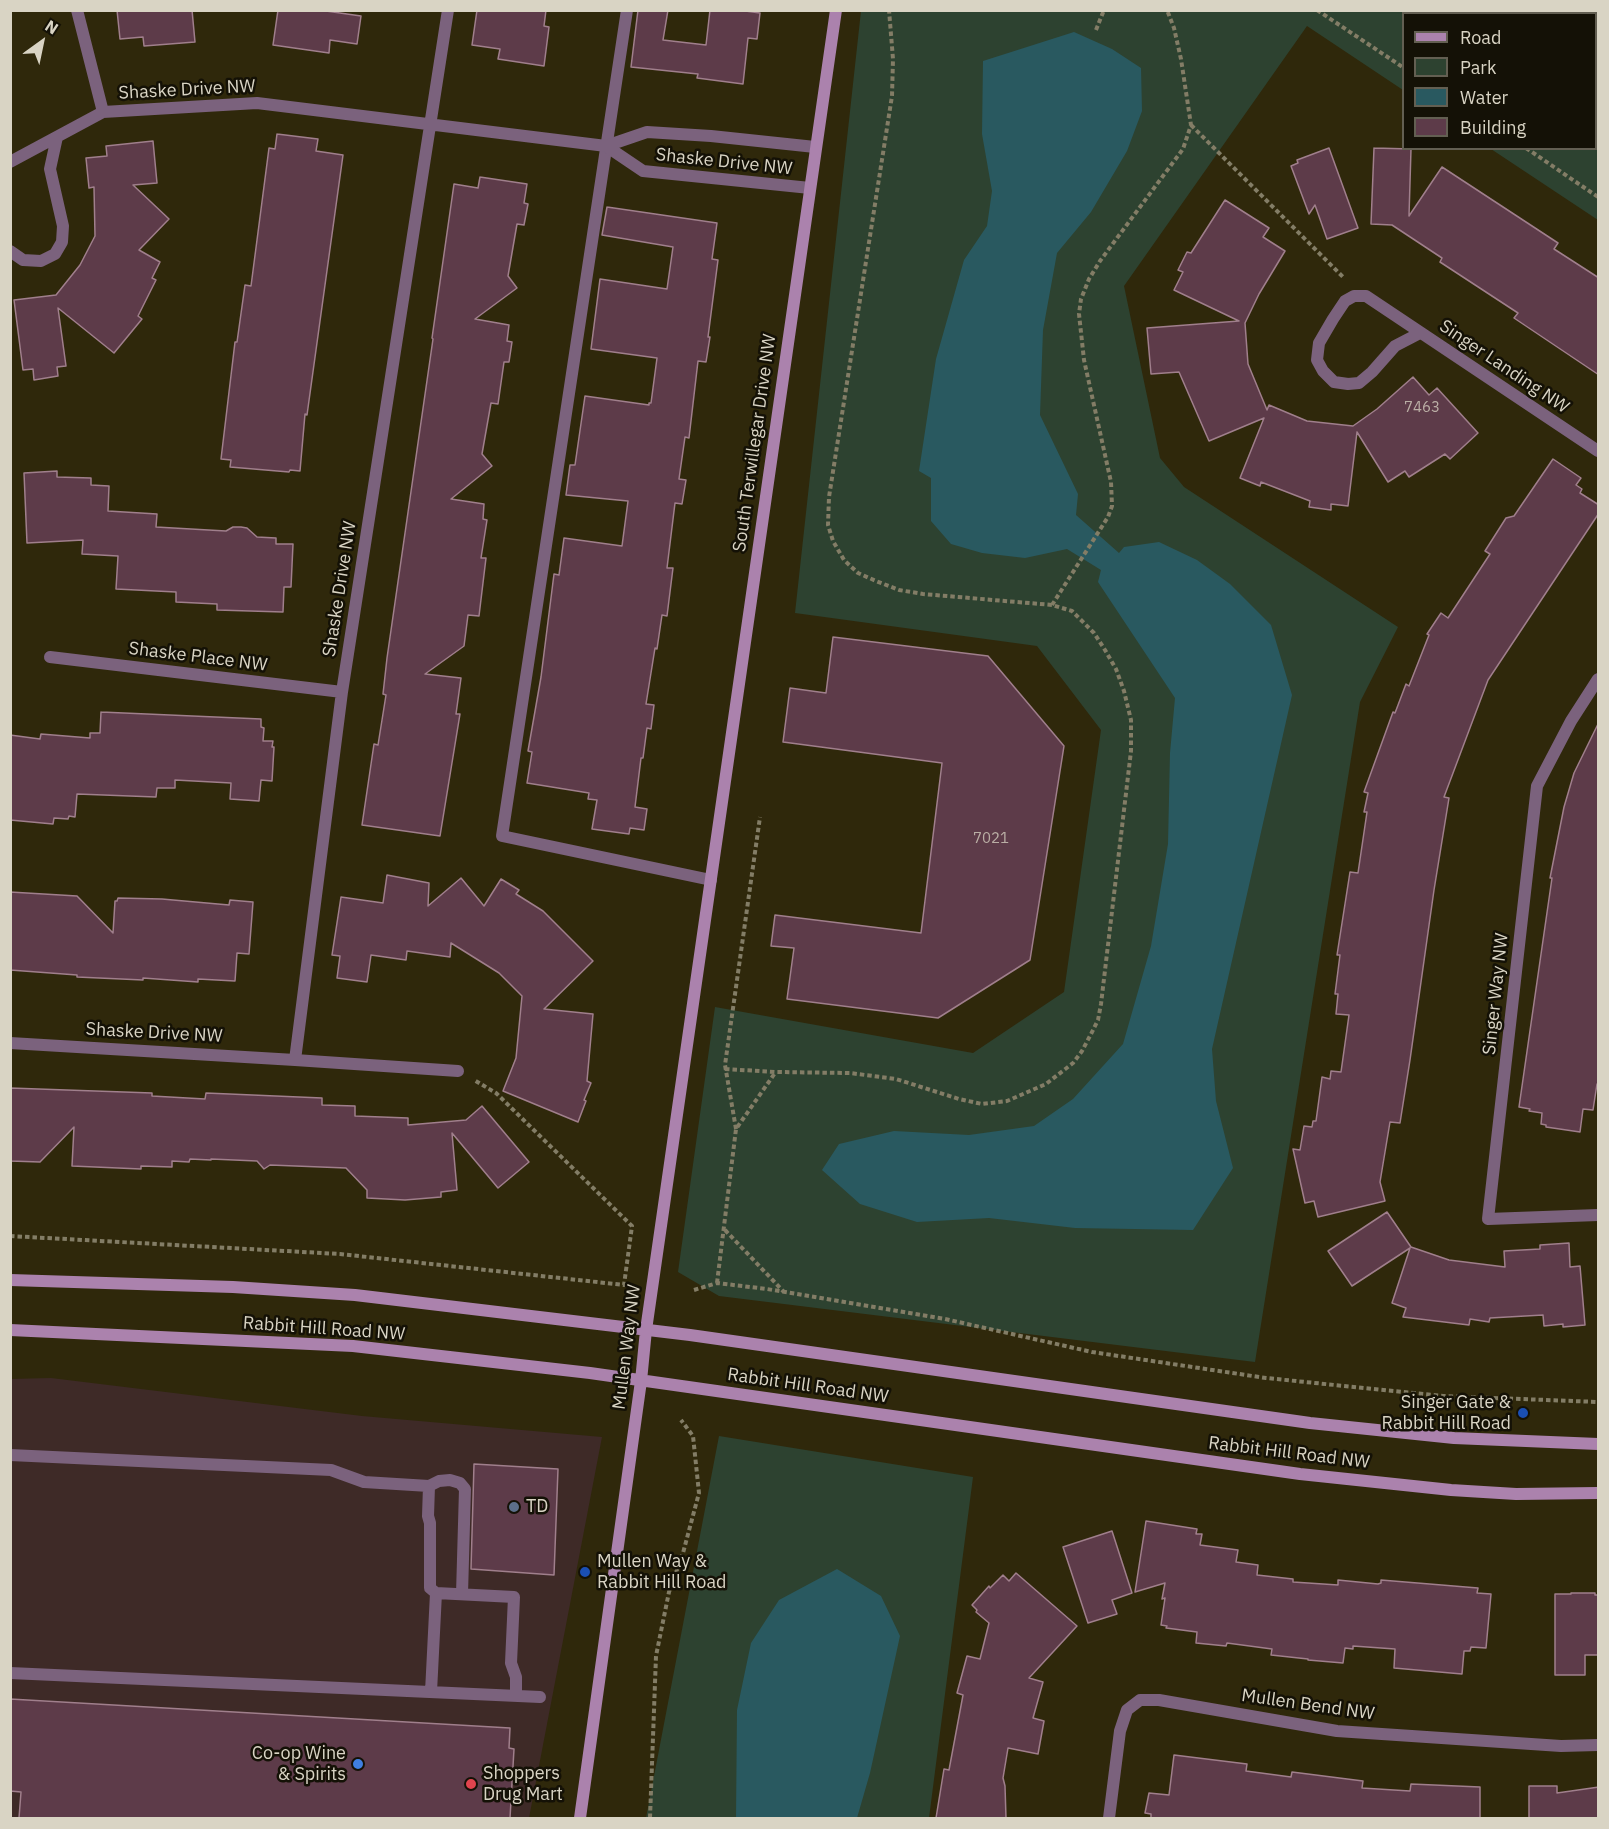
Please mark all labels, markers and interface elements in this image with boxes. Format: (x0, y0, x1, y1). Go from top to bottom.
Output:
north arrow (12, 12, 72, 72)
legend (1402, 12, 1597, 150)
text: N (41, 15, 62, 38)
text: Road (1460, 26, 1501, 49)
text: Park (1460, 56, 1496, 79)
street label: Shaske Drive NW (118, 76, 256, 104)
text: Water (1460, 86, 1508, 109)
text: Building (1460, 116, 1526, 139)
street label: Shaske Drive NW (655, 144, 793, 180)
street label: Singer Landing NW (1435, 316, 1573, 418)
street label: South Terwillegar Drive NW (729, 333, 781, 553)
house number: 7463 (1404, 399, 1440, 417)
street label: Shaske Drive NW (319, 520, 361, 658)
street label: Shaske Place NW (127, 638, 269, 676)
house number: 7021 (973, 830, 1009, 848)
street label: Singer Way NW (1479, 932, 1513, 1056)
street label: Shaske Drive NW (85, 1019, 223, 1047)
street label: Mullen Way NW (609, 1283, 645, 1411)
street label: Rabbit Hill Road NW (242, 1313, 406, 1345)
street label: Rabbit Hill Road NW (726, 1364, 890, 1408)
place label: Singer Gate & Rabbit Hill Road (1382, 1392, 1511, 1434)
marker: Singer Gate & Rabbit Hill Road (1516, 1406, 1530, 1420)
street label: Rabbit Hill Road NW (1207, 1432, 1371, 1474)
place label: TD (526, 1496, 548, 1518)
marker: TD (507, 1500, 521, 1514)
place label: Mullen Way & Rabbit Hill Road (597, 1551, 726, 1594)
marker: Mullen Way & Rabbit Hill Road (578, 1565, 592, 1579)
street label: Mullen Bend NW (1240, 1685, 1376, 1725)
place label: Co-op Wine & Spirits (252, 1743, 346, 1786)
marker: Co-op Wine & Spirits (351, 1757, 365, 1771)
place label: Shoppers Drug Mart (483, 1763, 563, 1806)
marker: Shoppers Drug Mart (464, 1777, 478, 1791)

